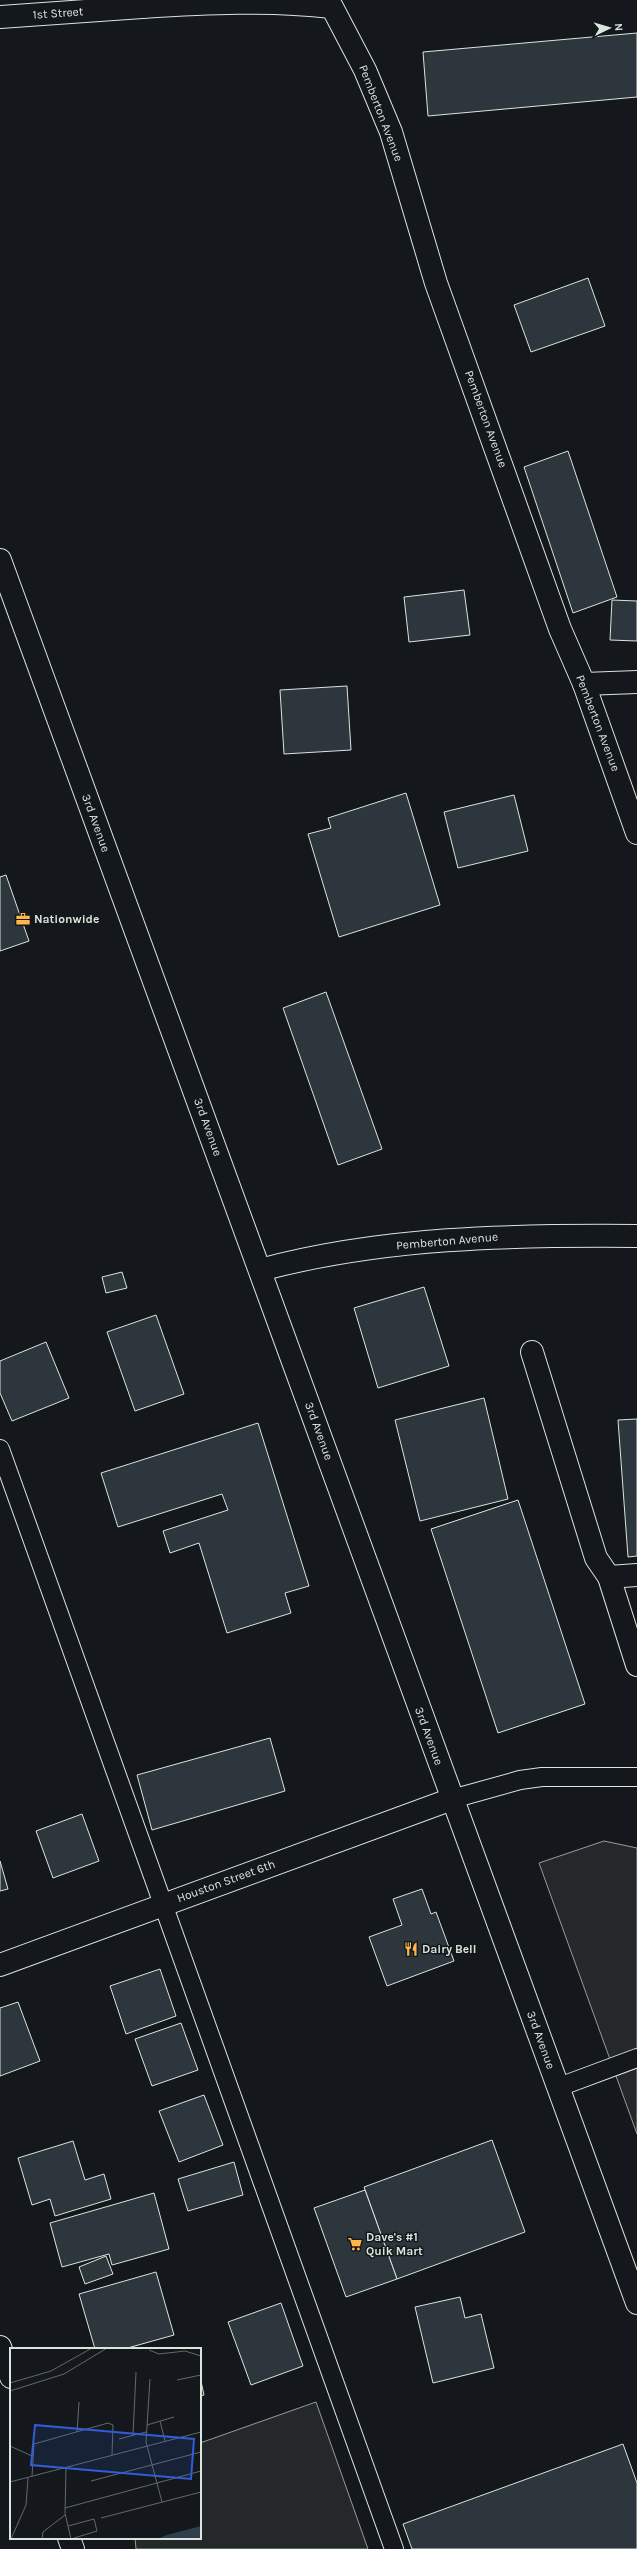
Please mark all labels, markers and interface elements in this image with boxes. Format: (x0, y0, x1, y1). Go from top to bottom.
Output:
street label: 1st Street (32, 4, 84, 22)
north arrow (589, 8, 629, 48)
text: N (612, 23, 625, 32)
street label: Pemberton Avenue (356, 63, 406, 163)
street label: Pemberton Avenue (462, 369, 510, 469)
street label: Pemberton Avenue (573, 673, 623, 773)
street label: 3rd Avenue (79, 792, 113, 854)
office icon: Nationwide (15, 911, 31, 927)
place label: Nationwide (34, 912, 99, 926)
street label: 3rd Avenue (191, 1096, 225, 1158)
street label: Pemberton Avenue (395, 1230, 499, 1252)
street label: 3rd Avenue (302, 1400, 336, 1462)
street label: 3rd Avenue (412, 1705, 446, 1767)
street label: Houston Street 6th (175, 1857, 277, 1905)
restaurant icon: Dairy Bell (403, 1941, 419, 1957)
place label: Dairy Bell (422, 1942, 476, 1956)
street label: 3rd Avenue (524, 2009, 558, 2071)
place label: Dave's #1 Quik Mart (366, 2230, 423, 2258)
supermarket icon: Dave's #1 Quik Mart (347, 2236, 363, 2252)
inset map (10, 2348, 201, 2539)

